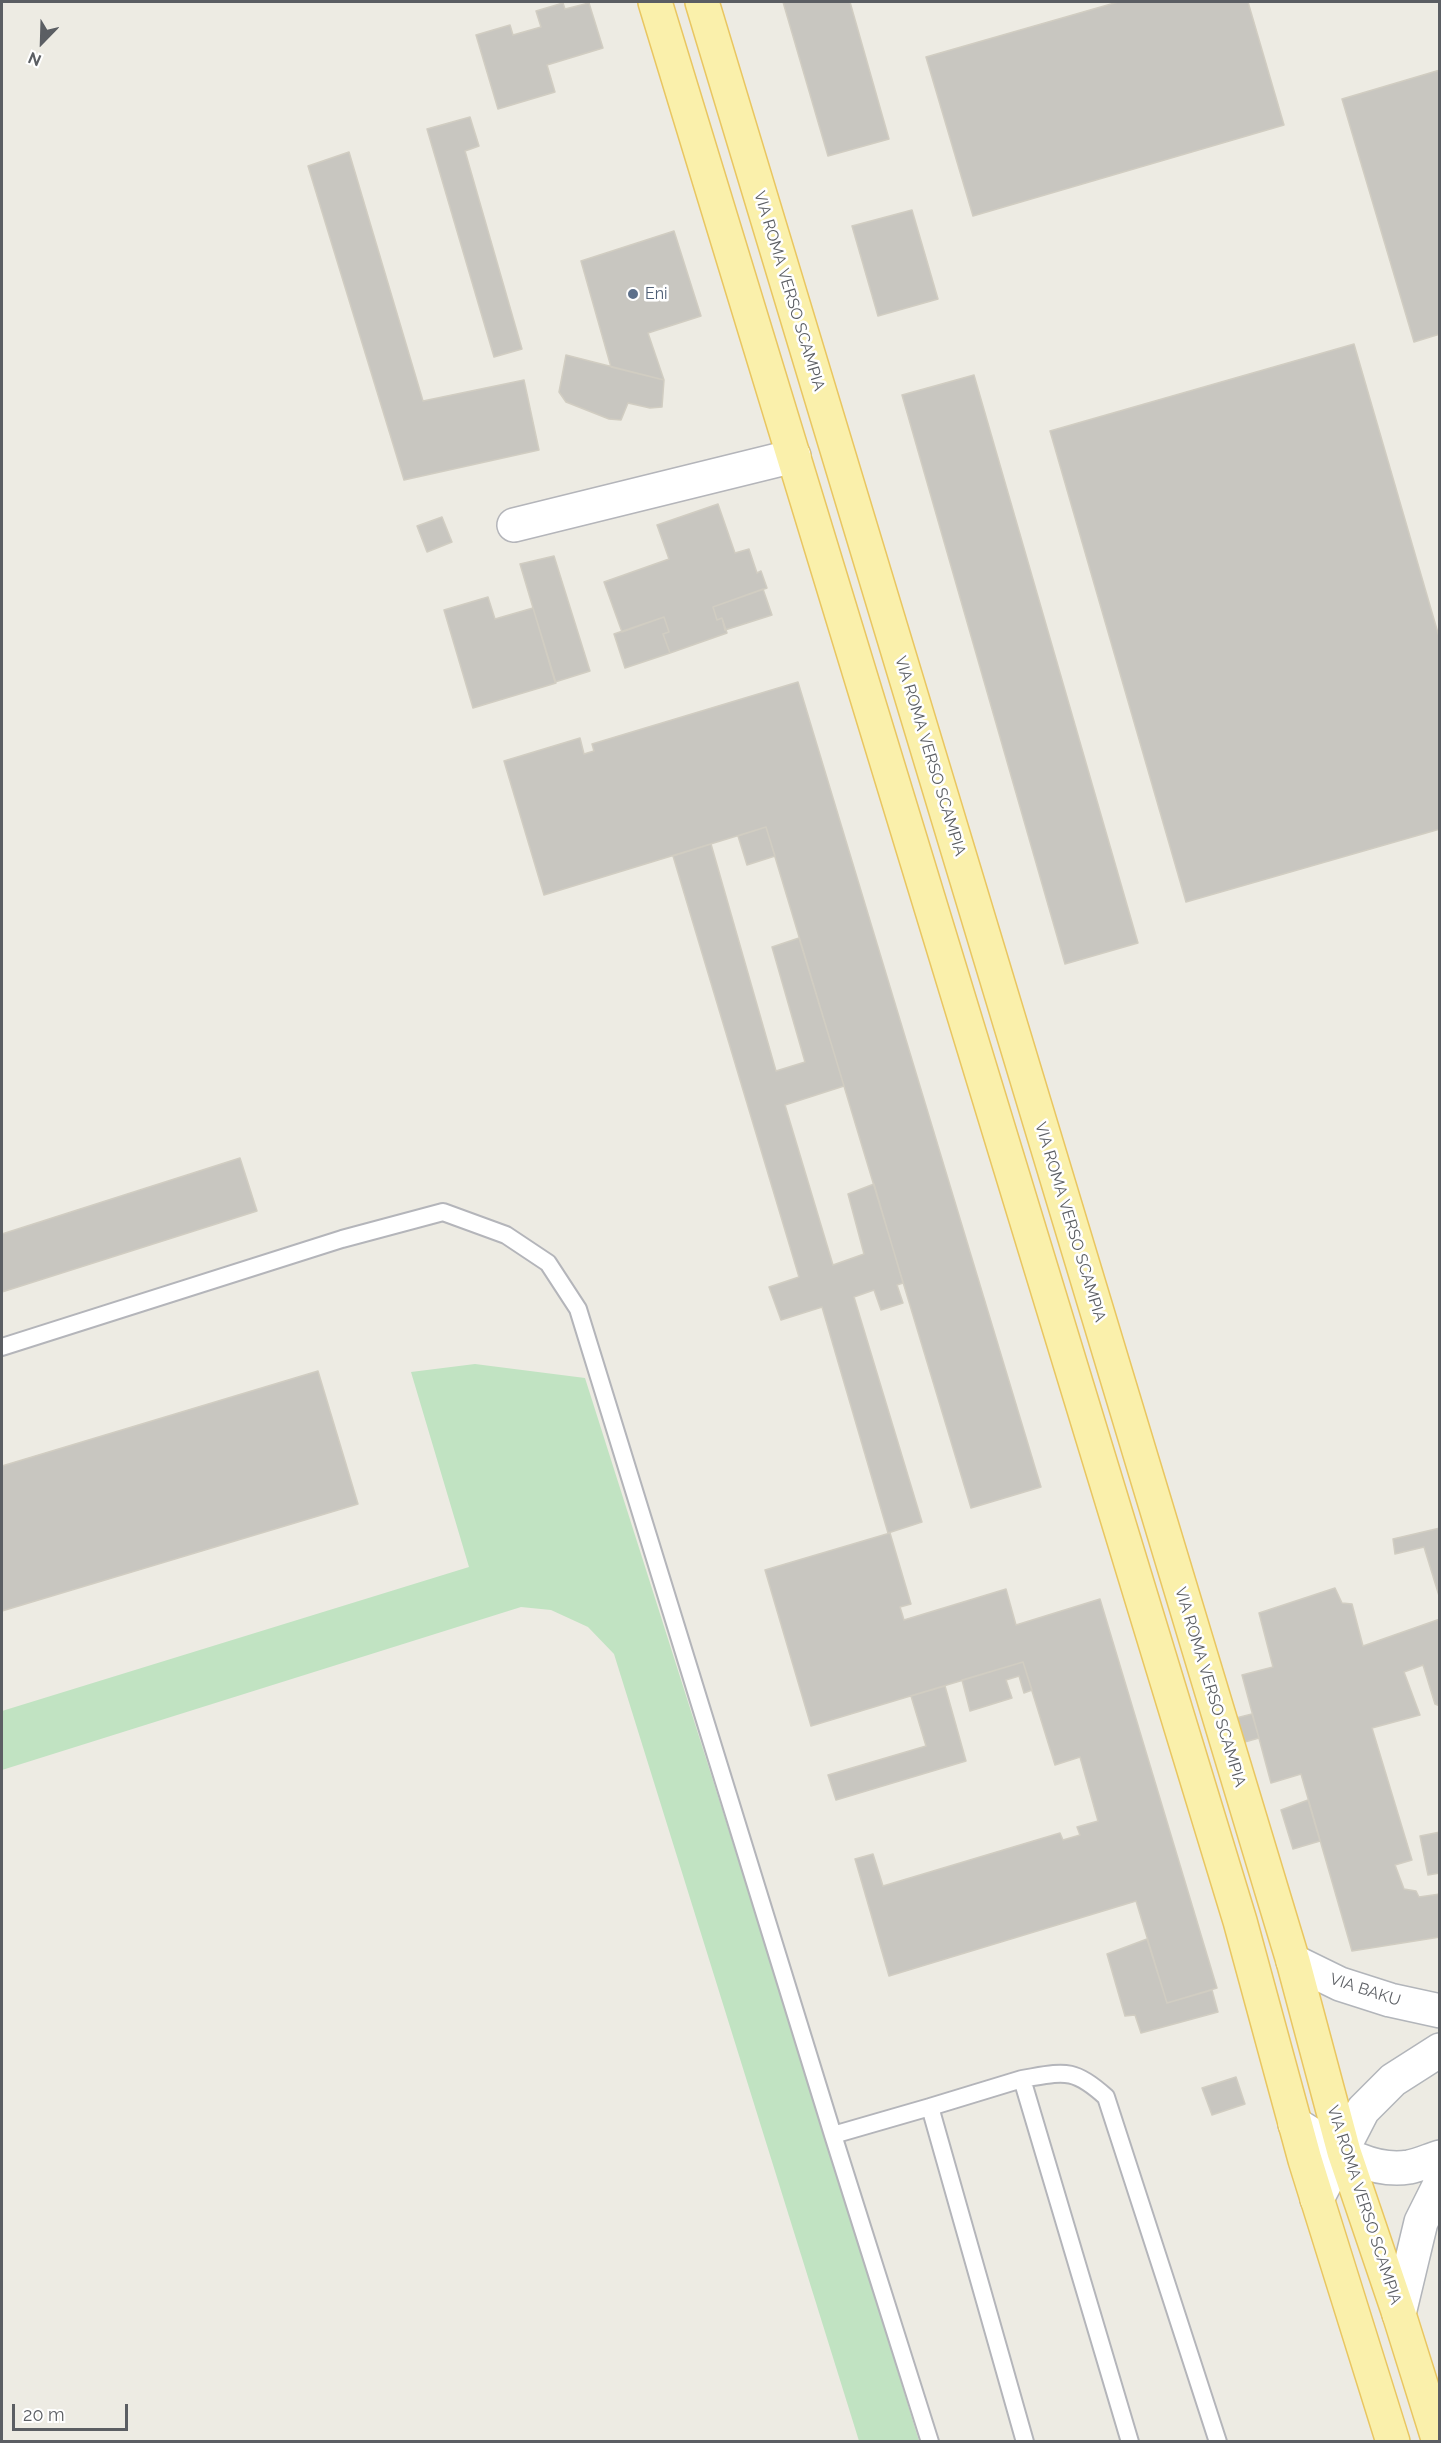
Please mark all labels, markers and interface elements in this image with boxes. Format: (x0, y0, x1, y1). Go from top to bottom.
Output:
north arrow (12, 12, 72, 72)
text: N (25, 48, 44, 70)
street label: VIA ROMA VERSO SCAMPIA (749, 189, 829, 393)
place label: Eni (645, 284, 667, 304)
marker: Eni (626, 287, 640, 301)
street label: VIA ROMA VERSO SCAMPIA (890, 654, 970, 858)
street label: VIA ROMA VERSO SCAMPIA (1030, 1120, 1110, 1324)
street label: VIA ROMA VERSO SCAMPIA (1170, 1585, 1250, 1789)
street label: VIA BAKU (1327, 1970, 1403, 2010)
street label: VIA ROMA VERSO SCAMPIA (1323, 2103, 1405, 2307)
scale bar (15, 2392, 130, 2430)
text: 20 m (23, 2404, 65, 2425)

